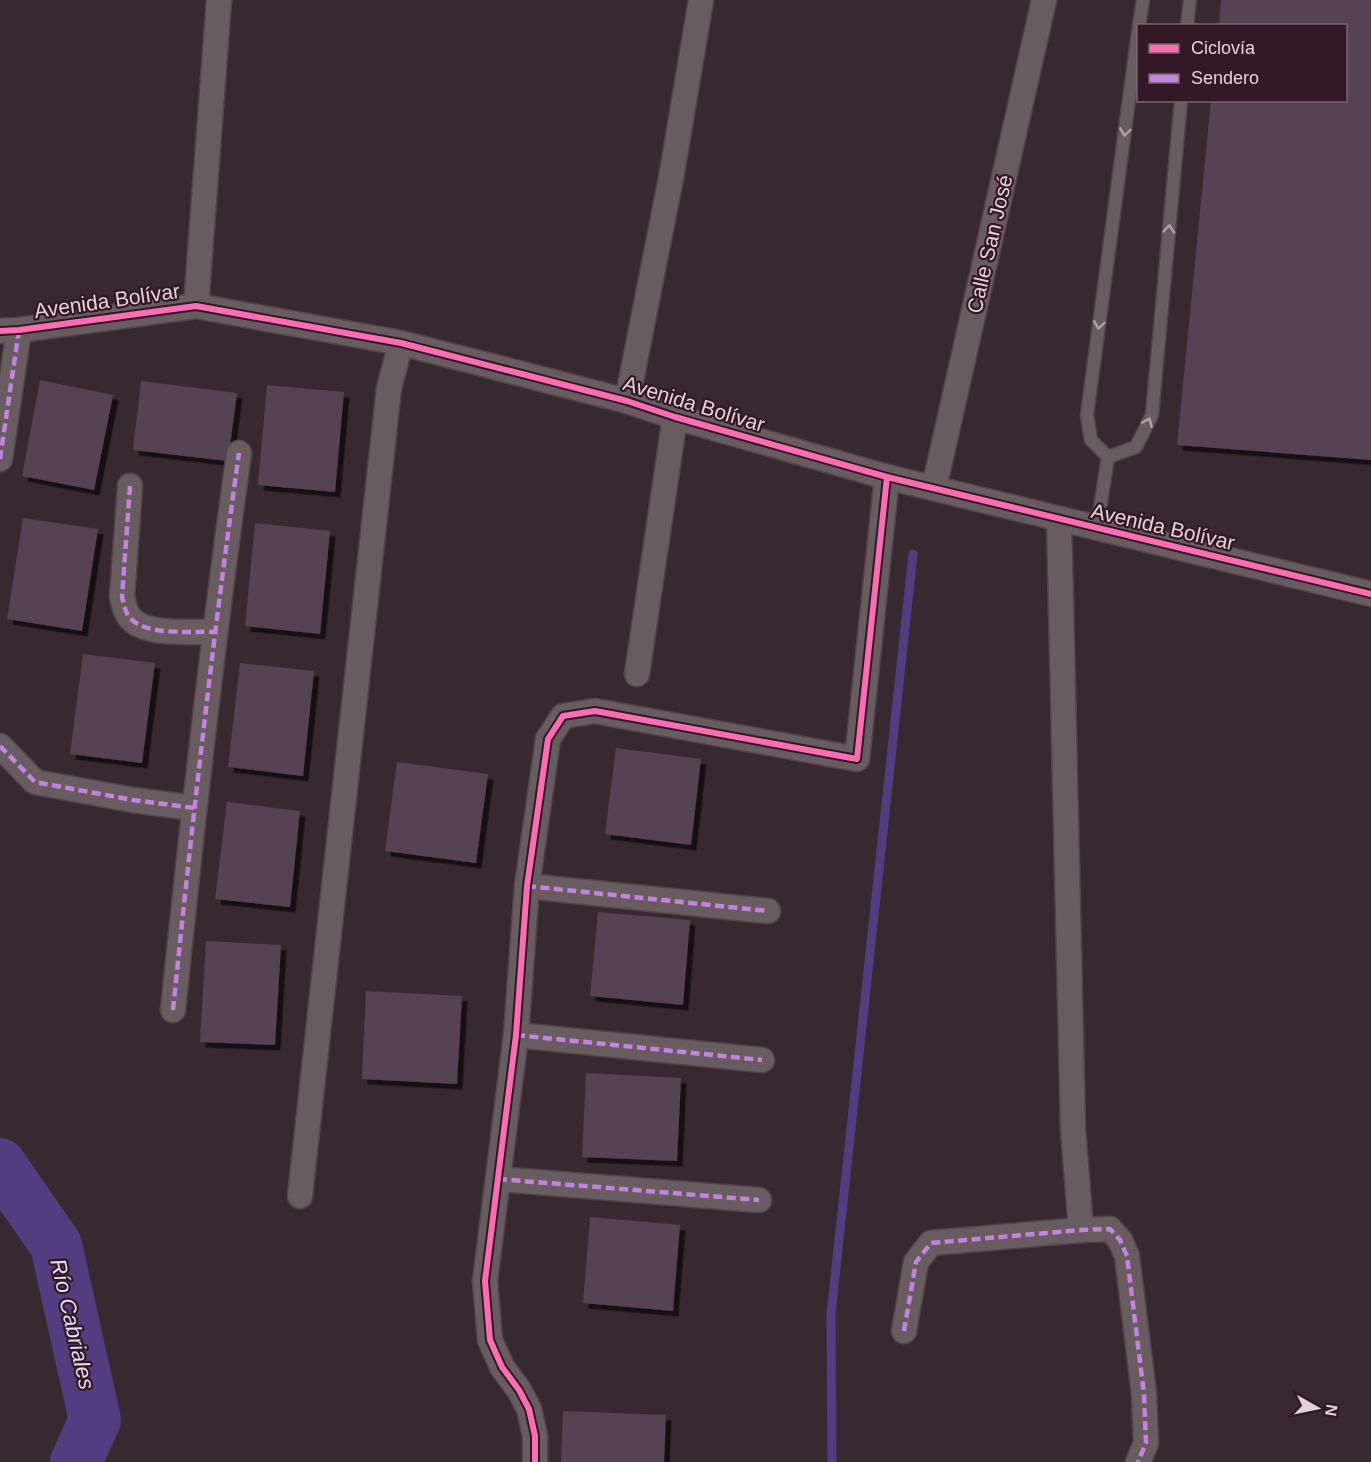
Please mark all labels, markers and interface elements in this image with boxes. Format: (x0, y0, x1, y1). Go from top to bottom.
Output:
legend (1137, 24, 1347, 102)
text: Ciclovía (1191, 38, 1256, 58)
text: Sendero (1191, 68, 1259, 88)
one-way arrow (1119, 127, 1132, 136)
street label: Calle San José (962, 172, 1017, 315)
one-way arrow (1162, 224, 1175, 233)
street label: Avenida Bolívar (33, 279, 181, 322)
one-way arrow (1093, 320, 1105, 330)
street label: Avenida Bolívar (621, 371, 768, 436)
one-way arrow (1141, 417, 1153, 428)
street label: Avenida Bolívar (1089, 499, 1237, 554)
water label: Río Cabriales (45, 1256, 100, 1392)
north arrow (1287, 1378, 1347, 1438)
text: N (1322, 1403, 1341, 1417)

